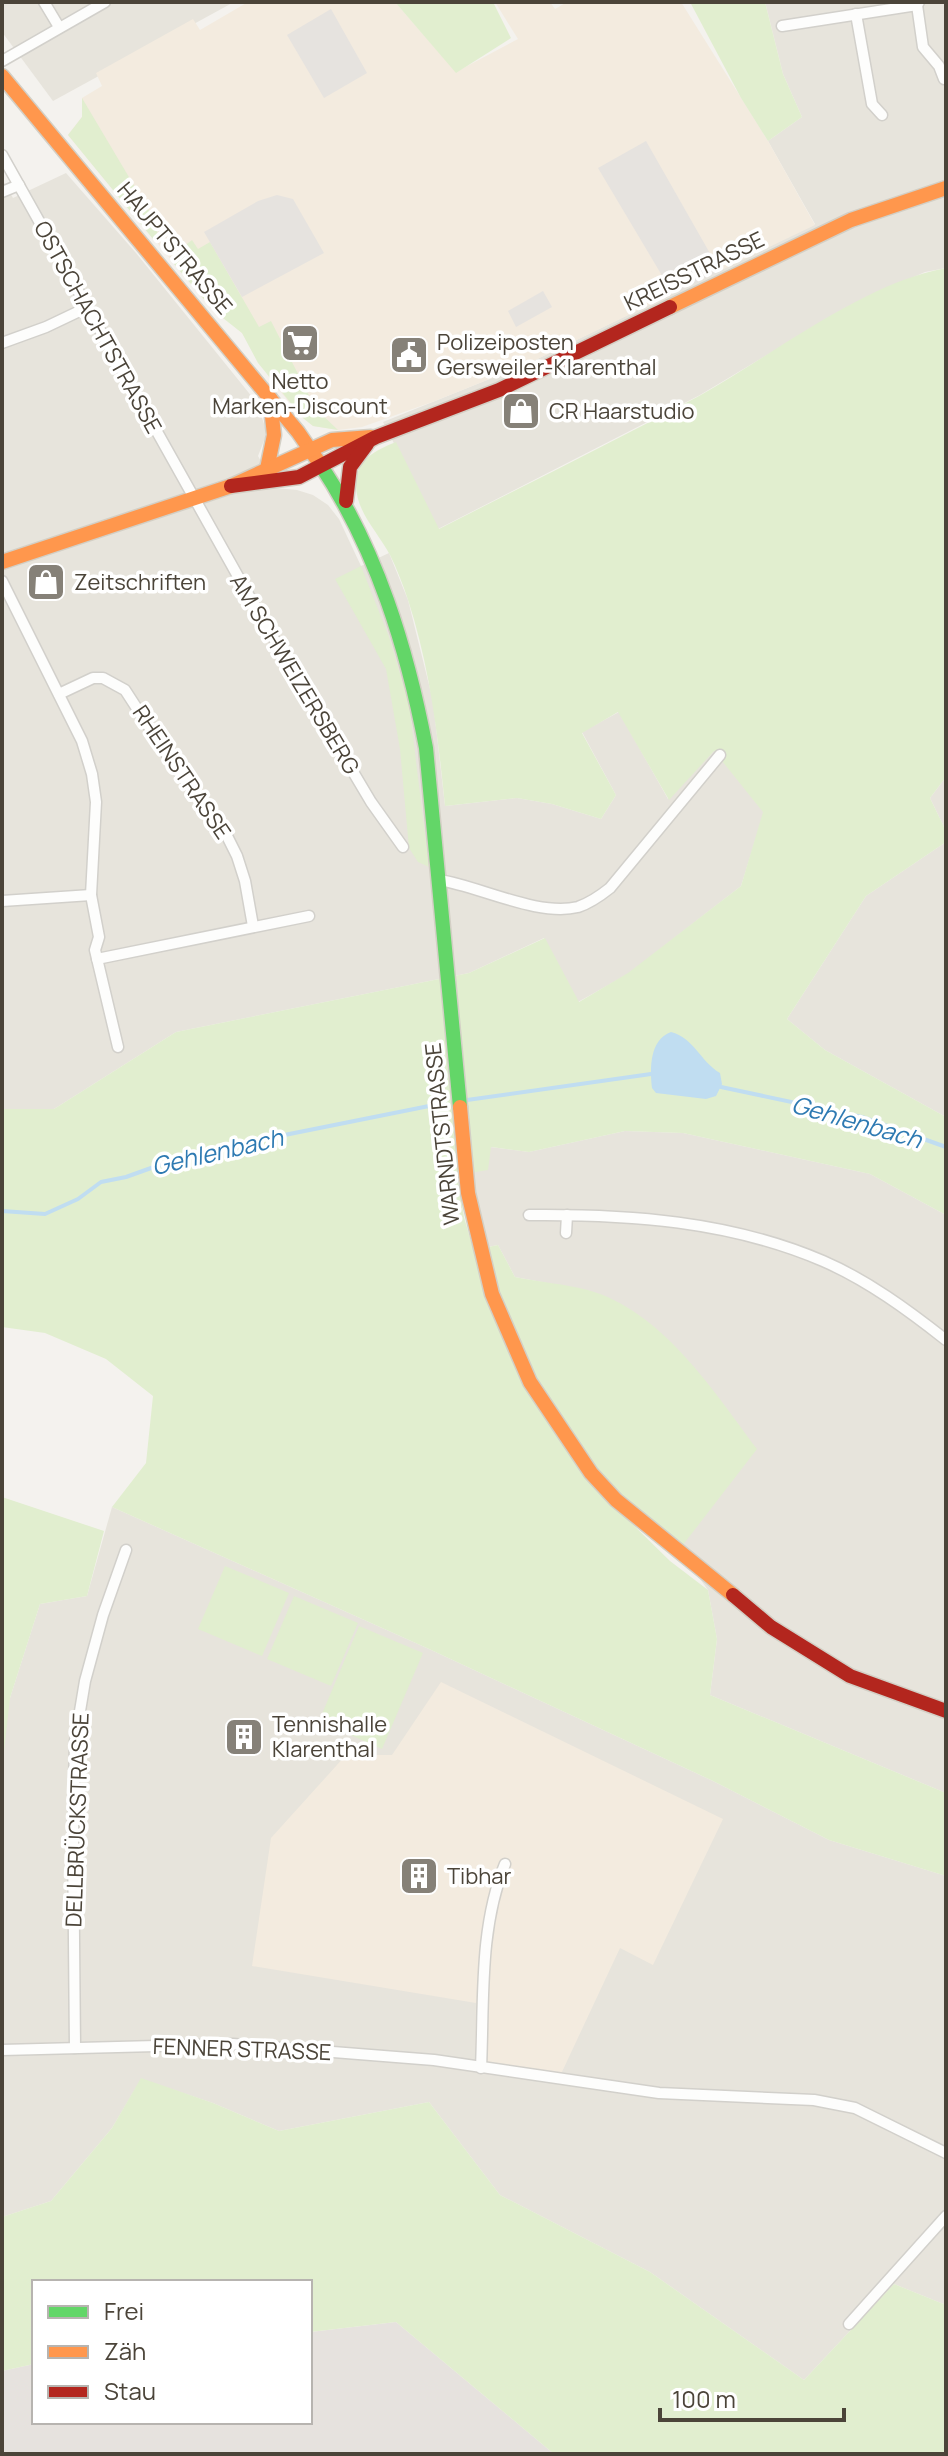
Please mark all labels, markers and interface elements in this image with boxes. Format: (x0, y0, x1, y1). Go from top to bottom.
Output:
street label: HAUPTSTRASSE (111, 175, 239, 321)
street label: OSTSCHACHTSTRASSE (27, 215, 169, 439)
street label: KREISSTRASSE (619, 224, 769, 318)
supermarket icon: Netto Marken-Discount (279, 322, 321, 364)
place label: Polizeiposten Gersweiler-Klarenthal (437, 327, 657, 382)
public building icon: Polizeiposten Gersweiler-Klarenthal (388, 334, 430, 376)
place label: Netto Marken-Discount (212, 366, 388, 421)
shop icon: CR Haarstudio (500, 390, 542, 432)
place label: CR Haarstudio (549, 396, 695, 426)
shop icon: Zeitschriften (25, 561, 67, 603)
place label: Zeitschriften (74, 567, 206, 597)
street label: AM SCHWEIZERSBERG (223, 568, 367, 780)
street label: RHEINSTRASSE (126, 699, 238, 845)
street label: WARNDTSTRASSE (417, 1041, 467, 1227)
water label: Gehlenbach (788, 1087, 927, 1156)
water label: Gehlenbach (148, 1120, 287, 1182)
place label: Tennishalle Klarenthal (272, 1709, 387, 1764)
street label: DELLBRÜCKSTRASSE (58, 1712, 96, 1928)
building icon: Tennishalle Klarenthal (223, 1716, 265, 1758)
building icon: Tibhar (398, 1855, 440, 1897)
place label: Tibhar (447, 1861, 512, 1891)
street label: FENNER STRASSE (152, 2031, 332, 2067)
legend (32, 2280, 312, 2424)
text: Frei (104, 2294, 144, 2327)
text: Zäh (104, 2334, 146, 2367)
scale bar (660, 2372, 844, 2422)
text: Stau (104, 2374, 156, 2407)
text: 100 m (672, 2382, 736, 2415)

